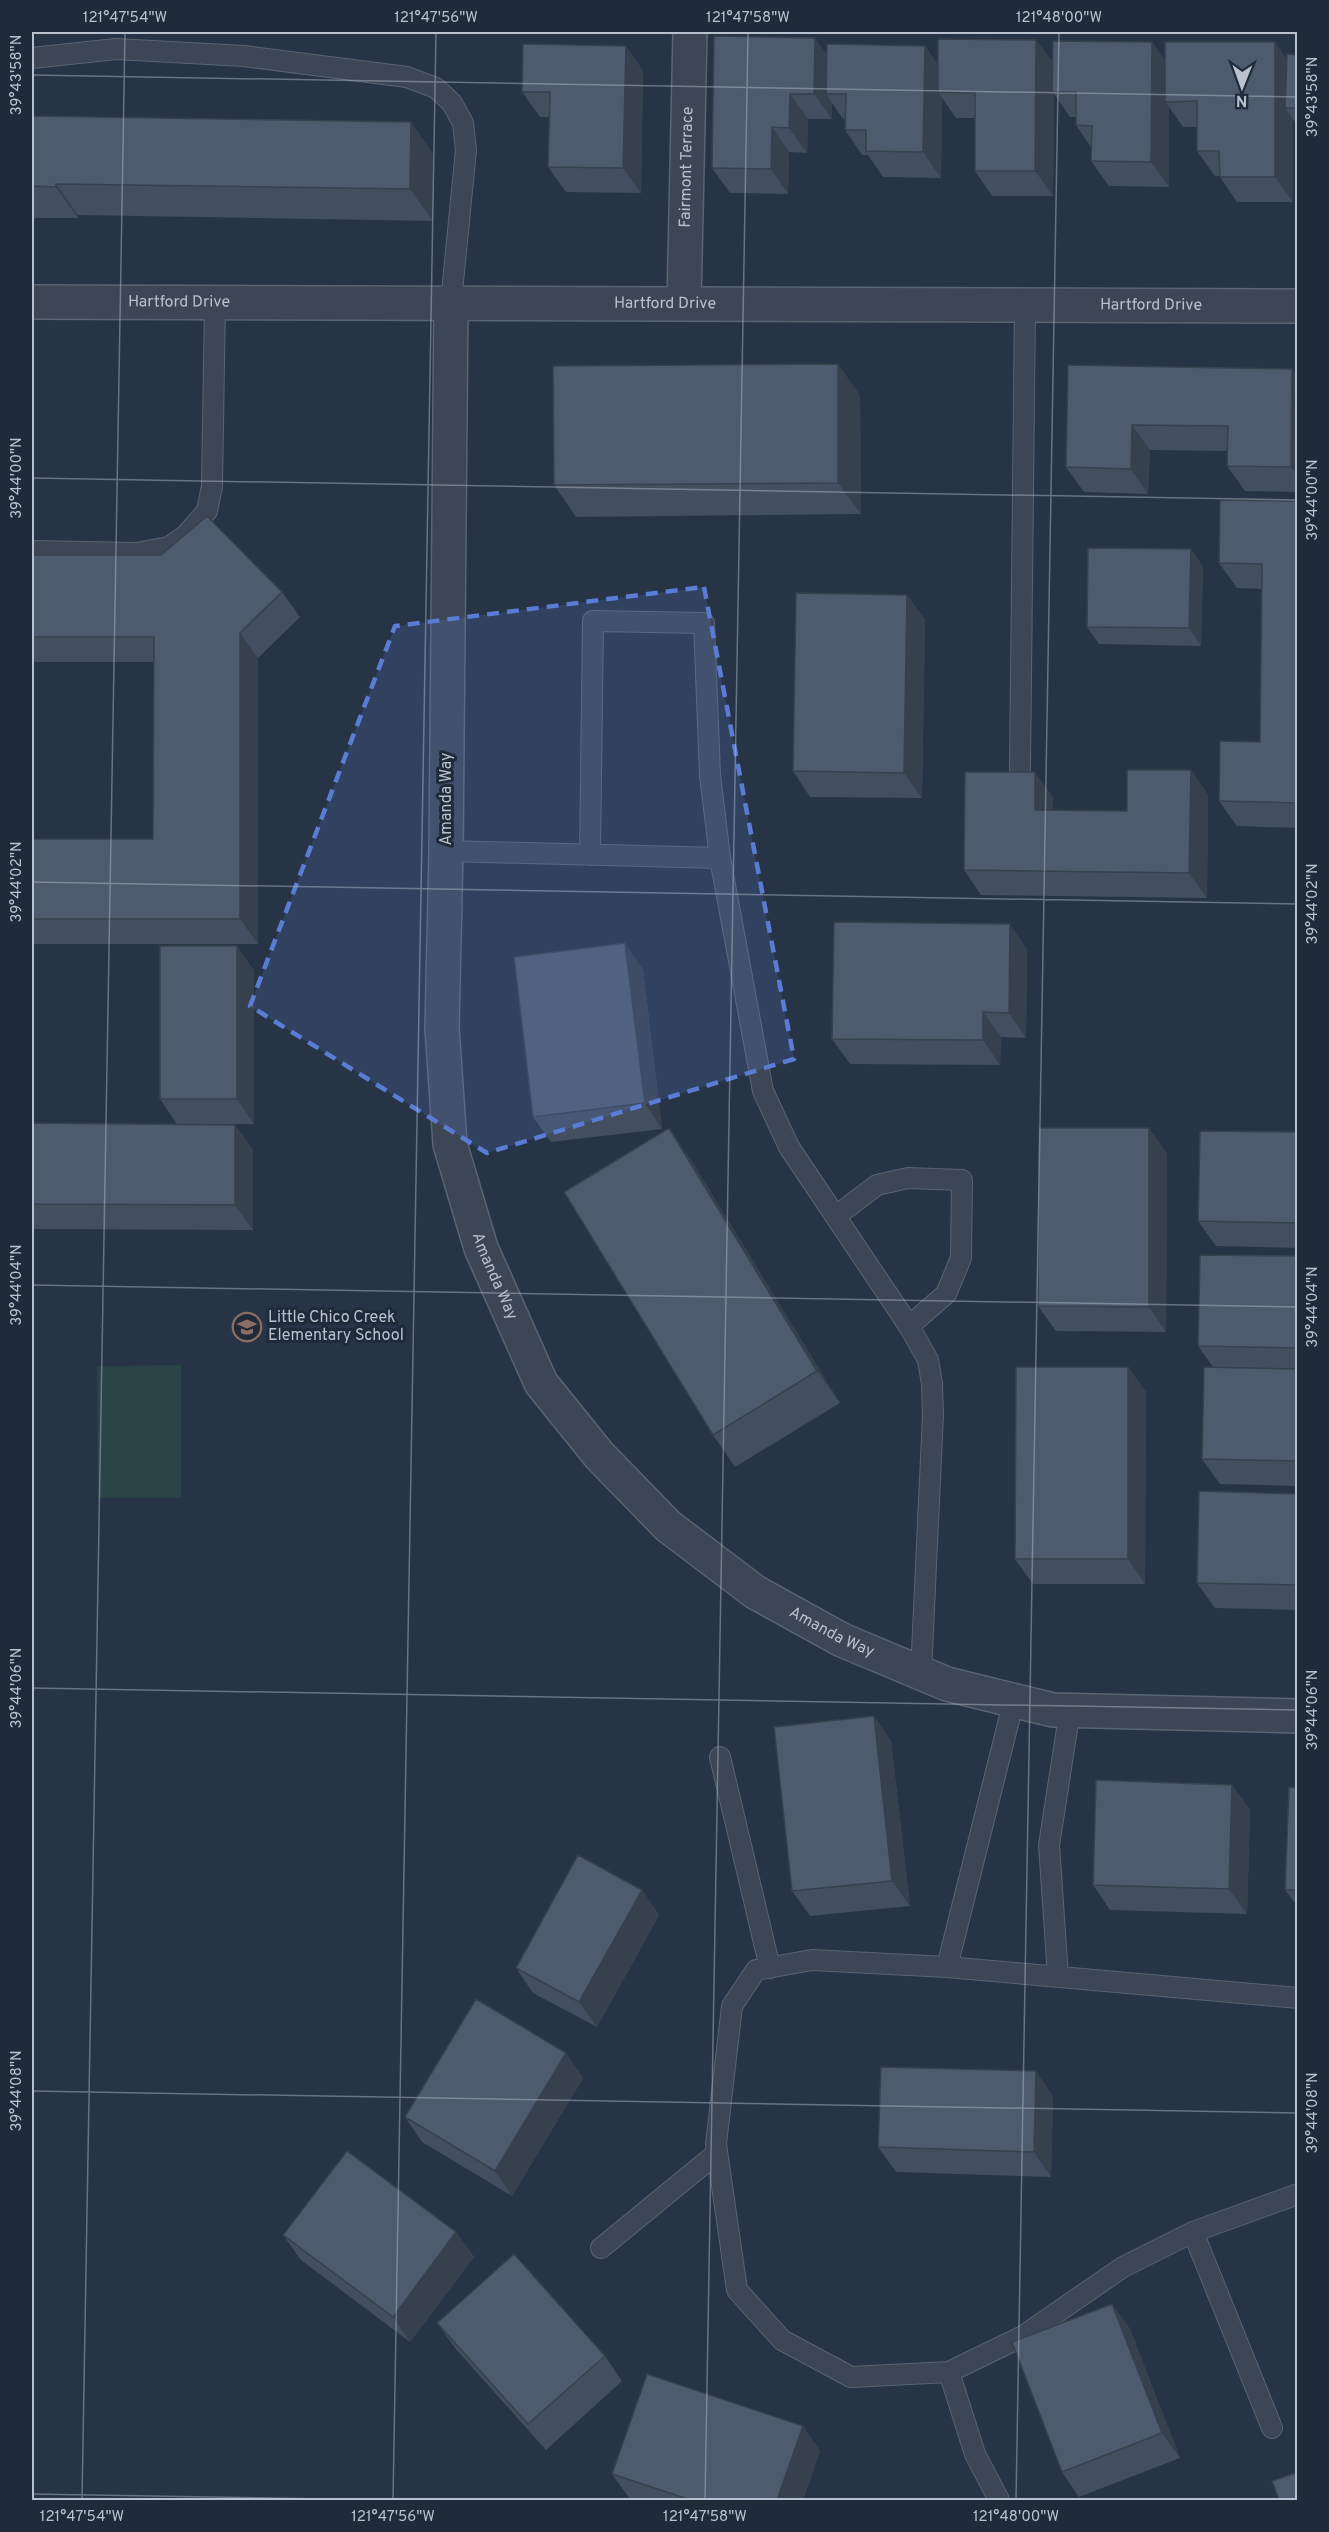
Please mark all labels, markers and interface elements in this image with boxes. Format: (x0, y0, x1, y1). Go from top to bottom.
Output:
text: 121°47'54"W (83, 9, 167, 28)
text: 121°47'56"W (394, 9, 478, 28)
text: 121°47'58"W (706, 9, 790, 28)
text: 121°48'00"W (1016, 9, 1102, 28)
text: 39°43'58"N (8, 35, 27, 115)
north arrow (1212, 57, 1272, 117)
text: 39°43'58"N (1304, 57, 1323, 137)
text: N (1236, 90, 1248, 110)
street label: Fairmont Terrace (676, 106, 698, 228)
street label: Hartford Drive (128, 292, 230, 313)
street label: Hartford Drive (614, 294, 716, 314)
street label: Hartford Drive (1100, 295, 1202, 316)
text: 39°44'00"N (8, 437, 27, 519)
text: 39°44'00"N (1304, 459, 1323, 541)
street label: Amanda Way (437, 752, 457, 846)
text: 39°44'02"N (8, 841, 27, 923)
text: 39°44'02"N (1304, 863, 1323, 945)
street label: Amanda Way (467, 1230, 522, 1323)
text: 39°44'04"N (8, 1244, 27, 1326)
text: 39°44'04"N (1304, 1266, 1323, 1348)
place label: Little Chico Creek Elementary School (268, 1308, 404, 1346)
school or university icon: Little Chico Creek Elementary School (231, 1311, 263, 1343)
street label: Amanda Way (785, 1603, 877, 1662)
text: 39°44'06"N (8, 1648, 27, 1728)
text: 39°44'06"N (1304, 1670, 1323, 1750)
text: 39°44'08"N (8, 2050, 27, 2132)
text: 39°44'08"N (1304, 2072, 1323, 2154)
text: 121°47'54"W (40, 2508, 124, 2527)
text: 121°47'56"W (351, 2508, 435, 2527)
text: 121°47'58"W (663, 2508, 747, 2527)
text: 121°48'00"W (973, 2508, 1059, 2527)

